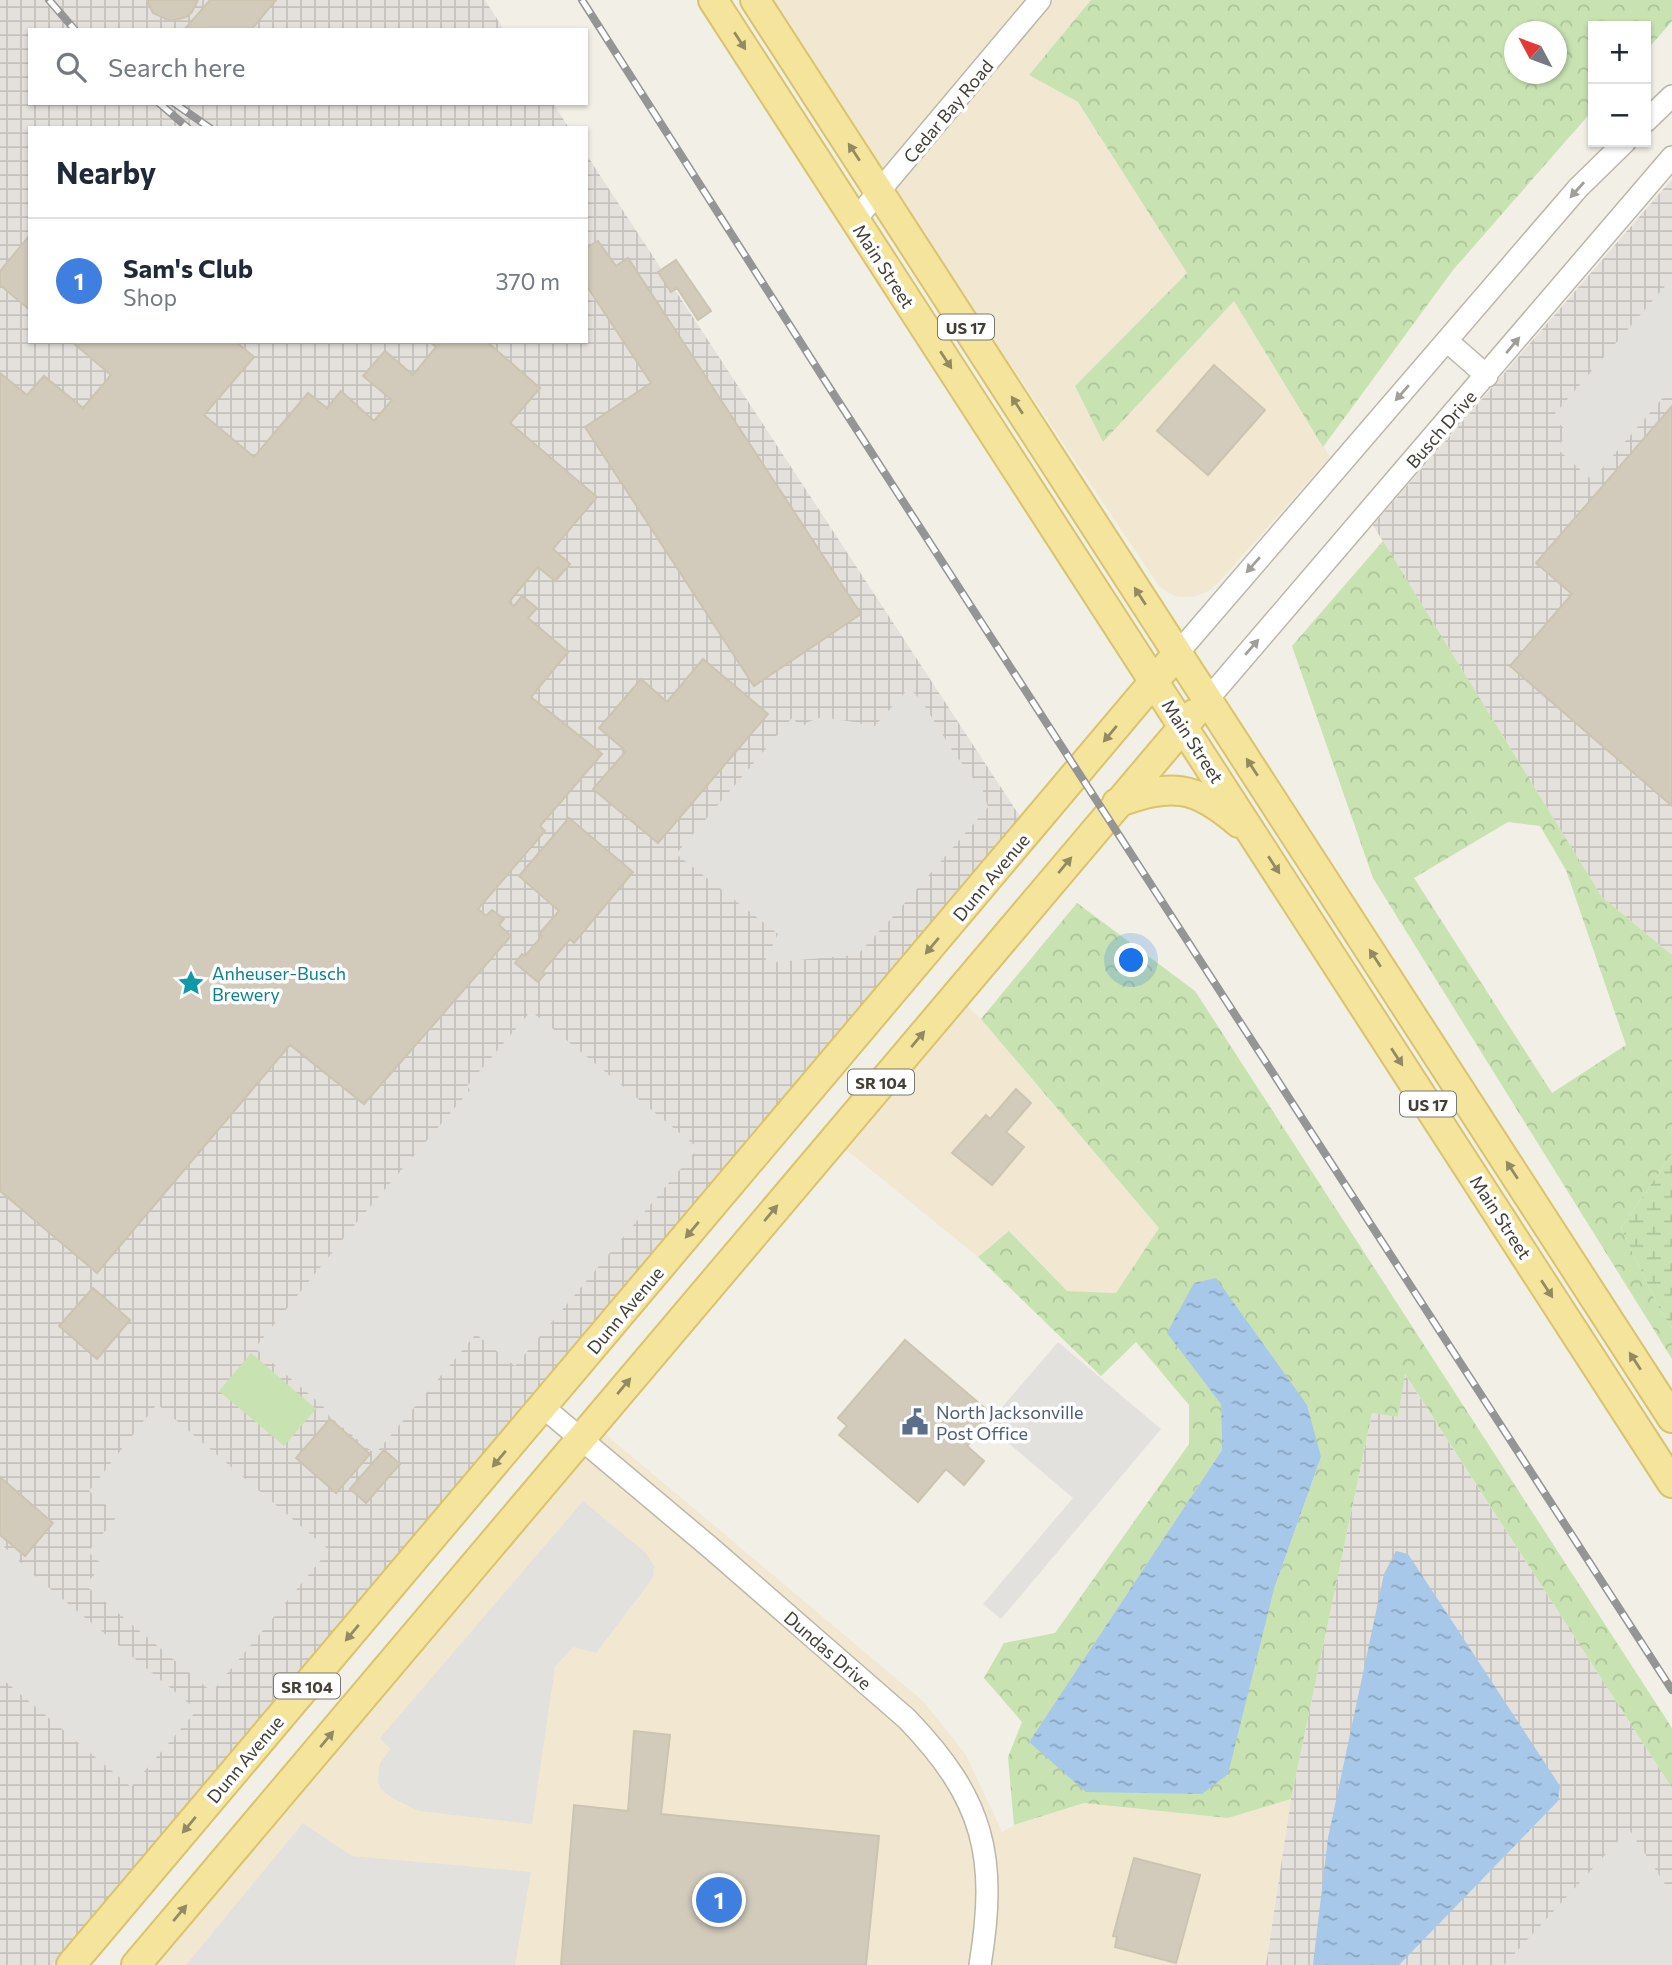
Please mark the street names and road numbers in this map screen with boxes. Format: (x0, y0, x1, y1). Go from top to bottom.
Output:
street label: Cedar Bay Road (898, 55, 998, 167)
street label: Main Street (849, 220, 919, 312)
road number: US 17 (938, 314, 994, 340)
street label: Busch Drive (1401, 386, 1481, 472)
street label: Main Street (1158, 695, 1228, 787)
street label: Dunn Avenue (948, 829, 1034, 925)
road number: SR 104 (848, 1070, 914, 1094)
road number: US 17 (1400, 1092, 1456, 1116)
street label: Main Street (1466, 1171, 1536, 1263)
street label: Dunn Avenue (582, 1262, 668, 1358)
street label: Dundas Drive (780, 1606, 876, 1694)
road number: SR 104 (274, 1674, 340, 1698)
street label: Dunn Avenue (202, 1711, 288, 1807)

